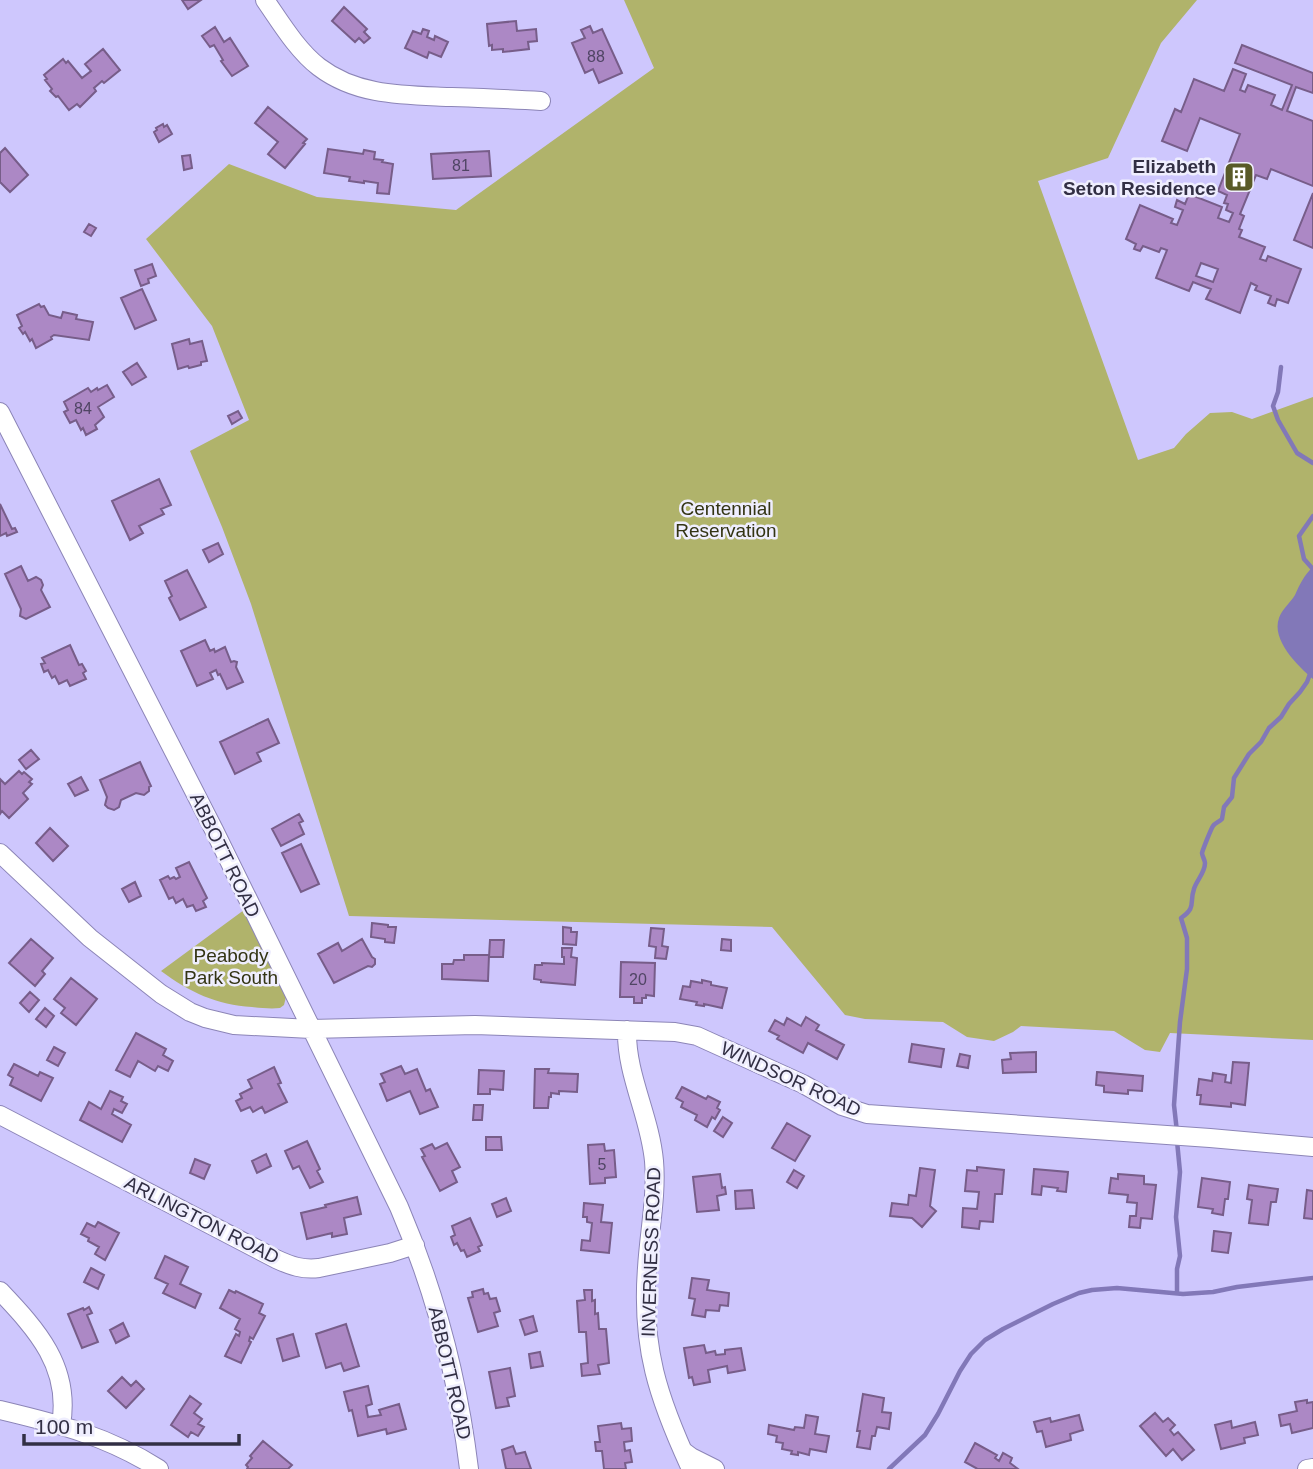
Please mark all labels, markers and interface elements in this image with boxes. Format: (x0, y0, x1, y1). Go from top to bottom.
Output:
house number: 88 (587, 48, 605, 65)
place label: Elizabeth Seton Residence (1063, 156, 1216, 199)
house number: 81 (452, 157, 470, 174)
building icon: Elizabeth Seton Residence (1222, 160, 1256, 194)
house number: 84 (74, 400, 92, 417)
park label: Centennial Reservation (675, 498, 777, 541)
street label: ABBOTT ROAD (186, 789, 264, 921)
park label: Peabody Park South (184, 945, 278, 988)
house number: 20 (629, 971, 647, 988)
street label: WINDSOR ROAD (718, 1037, 864, 1121)
house number: 5 (598, 1156, 607, 1173)
street label: INVERNESS ROAD (638, 1167, 664, 1337)
street label: ARLINGTON ROAD (121, 1172, 283, 1268)
street label: ABBOTT ROAD (424, 1304, 476, 1442)
scale bar (24, 1402, 240, 1446)
text: 100 m (35, 1415, 93, 1438)

